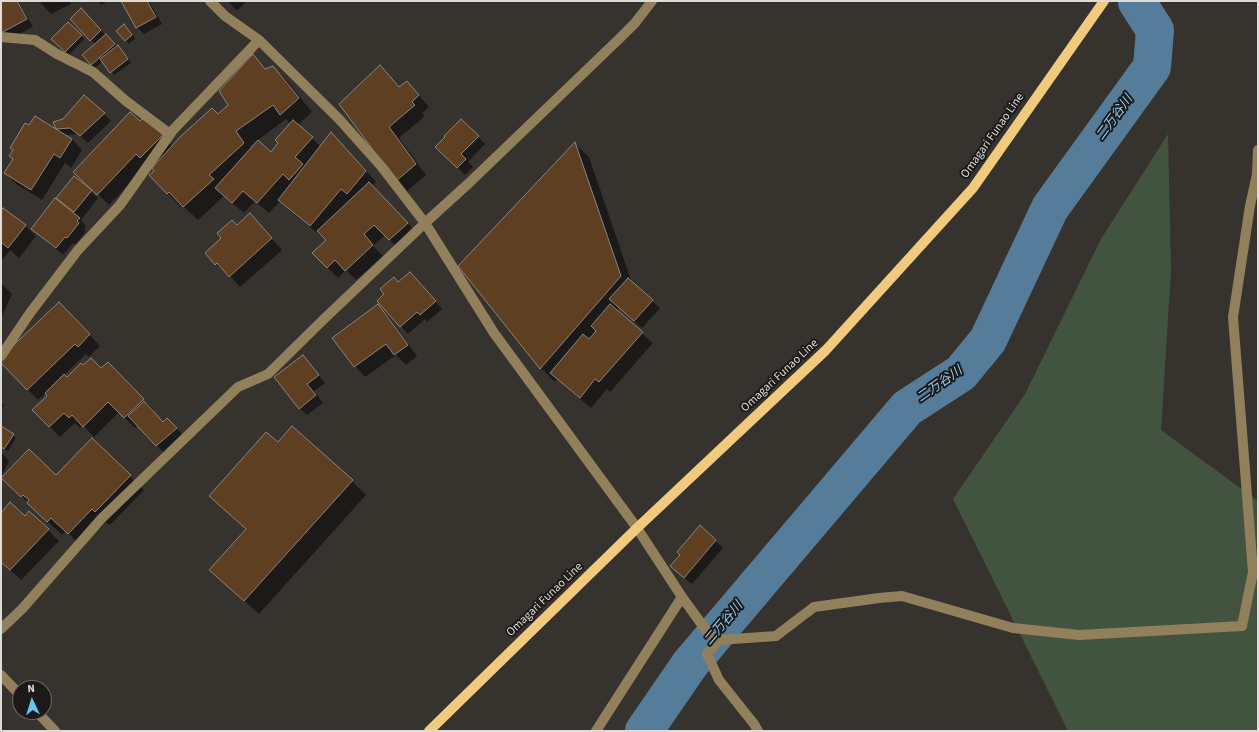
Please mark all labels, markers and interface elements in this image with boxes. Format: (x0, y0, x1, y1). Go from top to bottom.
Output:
street label: Omagari Funao Line (958, 91, 1028, 181)
water label: 二万谷川 (1093, 92, 1137, 144)
street label: Omagari Funao Line (738, 336, 822, 416)
water label: 二万谷川 (914, 364, 966, 406)
street label: Omagari Funao Line (504, 560, 586, 640)
water label: 二万谷川 (701, 599, 747, 649)
north arrow (12, 680, 52, 720)
text: N (27, 681, 35, 696)

